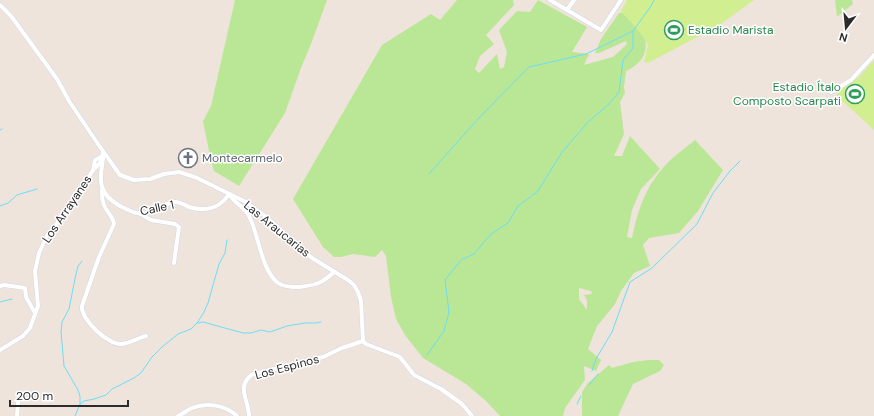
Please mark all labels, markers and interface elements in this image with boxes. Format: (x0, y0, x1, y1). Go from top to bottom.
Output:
north arrow (826, 8, 866, 48)
sports icon: Estadio Marista (663, 19, 685, 41)
place label: Estadio Marista (688, 22, 773, 38)
text: N (837, 30, 849, 45)
place label: Estadio Ítalo Composto Scarpati (733, 79, 841, 109)
sports icon: Estadio Ítalo Composto Scarpati (844, 83, 866, 105)
church icon: Montecarmelo (177, 147, 199, 169)
place label: Montecarmelo (202, 150, 283, 166)
street label: Los Arrayanes (39, 172, 95, 246)
street label: Calle 1 (139, 197, 175, 219)
street label: Las Araucarias (240, 197, 314, 261)
street label: Los Espinos (253, 351, 321, 383)
scale bar (10, 382, 128, 408)
text: 200 m (16, 388, 53, 404)

